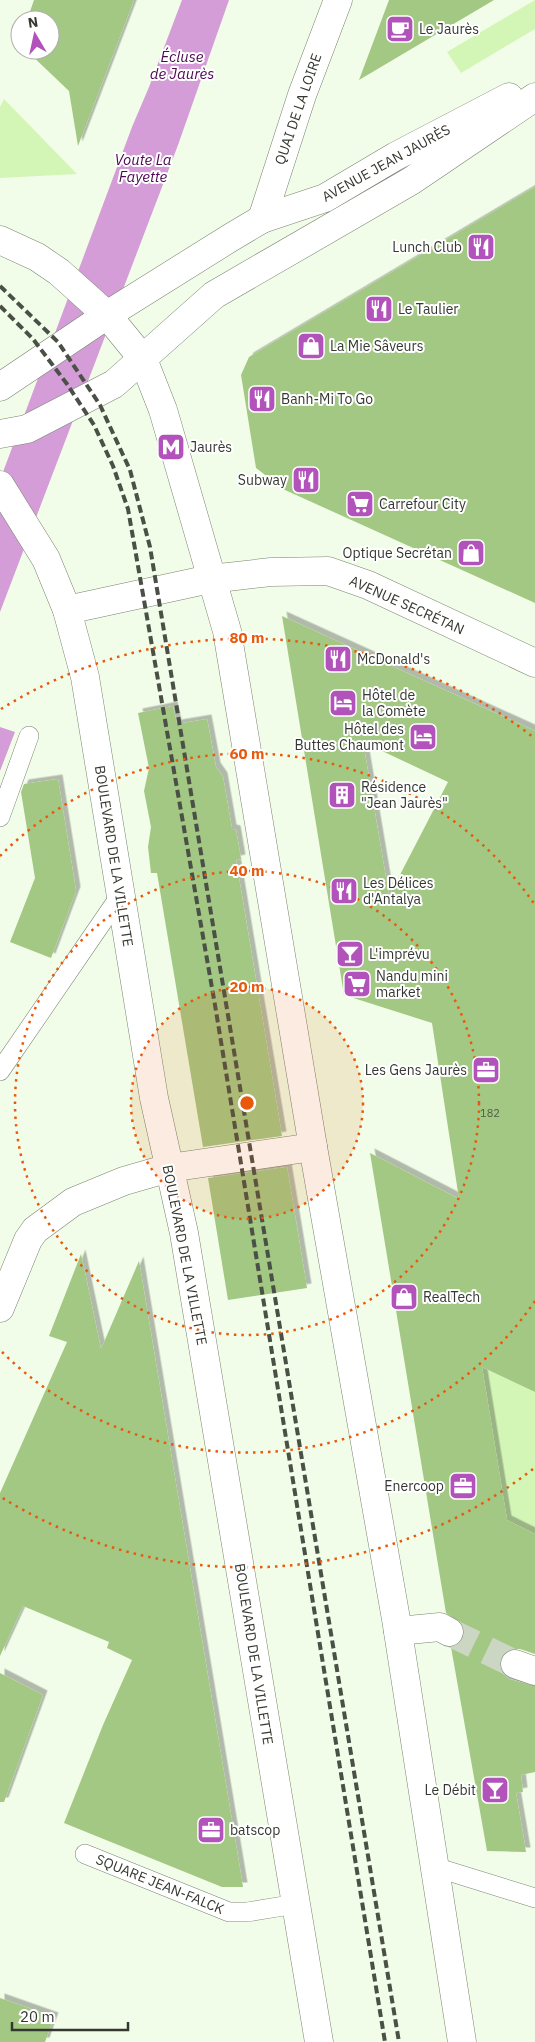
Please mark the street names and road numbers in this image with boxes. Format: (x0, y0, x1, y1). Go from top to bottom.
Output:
street label: QUAI DE LA LOIRE (270, 51, 326, 167)
street label: AVENUE JEAN JAURÈS (318, 119, 453, 206)
street label: AVENUE SECRÉTAN (347, 571, 468, 638)
street label: BOULEVARD DE LA VILLETTE (91, 764, 137, 948)
street label: BOULEVARD DE LA VILLETTE (159, 1163, 211, 1347)
street label: BOULEVARD DE LA VILLETTE (231, 1562, 277, 1746)
street label: SQUARE JEAN-FALCK (93, 1850, 227, 1918)

